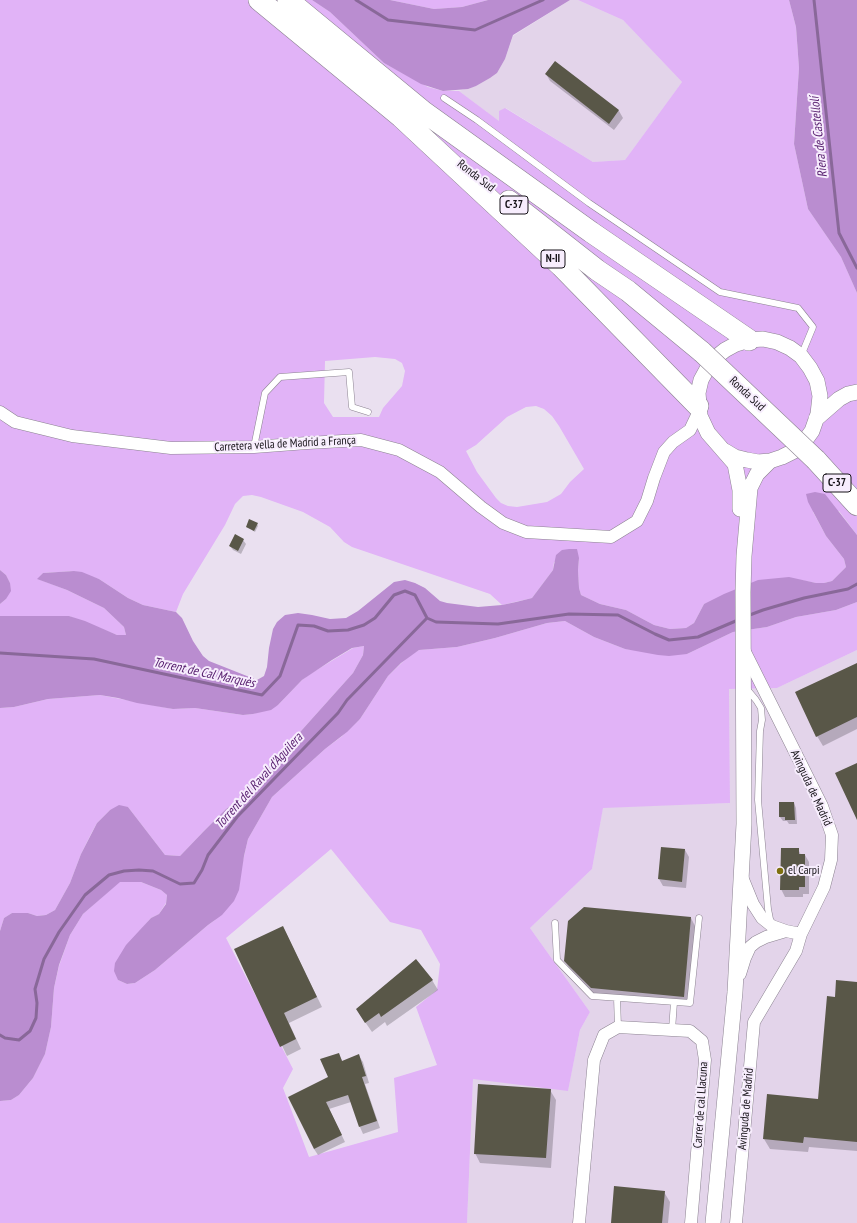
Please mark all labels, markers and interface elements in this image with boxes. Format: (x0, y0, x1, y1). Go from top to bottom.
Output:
water label: Riera de Castellolí (807, 96, 831, 178)
street label: Ronda Sud (454, 157, 498, 195)
road number: C-37 (500, 196, 528, 214)
road number: N-II (541, 250, 565, 268)
street label: Ronda Sud (726, 374, 768, 414)
street label: Carretera vella de Madrid a França (214, 433, 356, 455)
road number: C-37 (823, 474, 851, 492)
water label: Torrent de Cal Marquès (152, 655, 256, 691)
water label: Torrent del Raval d'Aguilera (212, 730, 306, 832)
street label: Avinguda de Madrid (787, 748, 835, 828)
place label: el Carpi (788, 864, 820, 878)
marker: el Carpi (775, 866, 785, 876)
street label: Carrer de cal Llacuna (691, 1061, 711, 1149)
street label: Avinguda de Madrid (735, 1067, 757, 1151)

